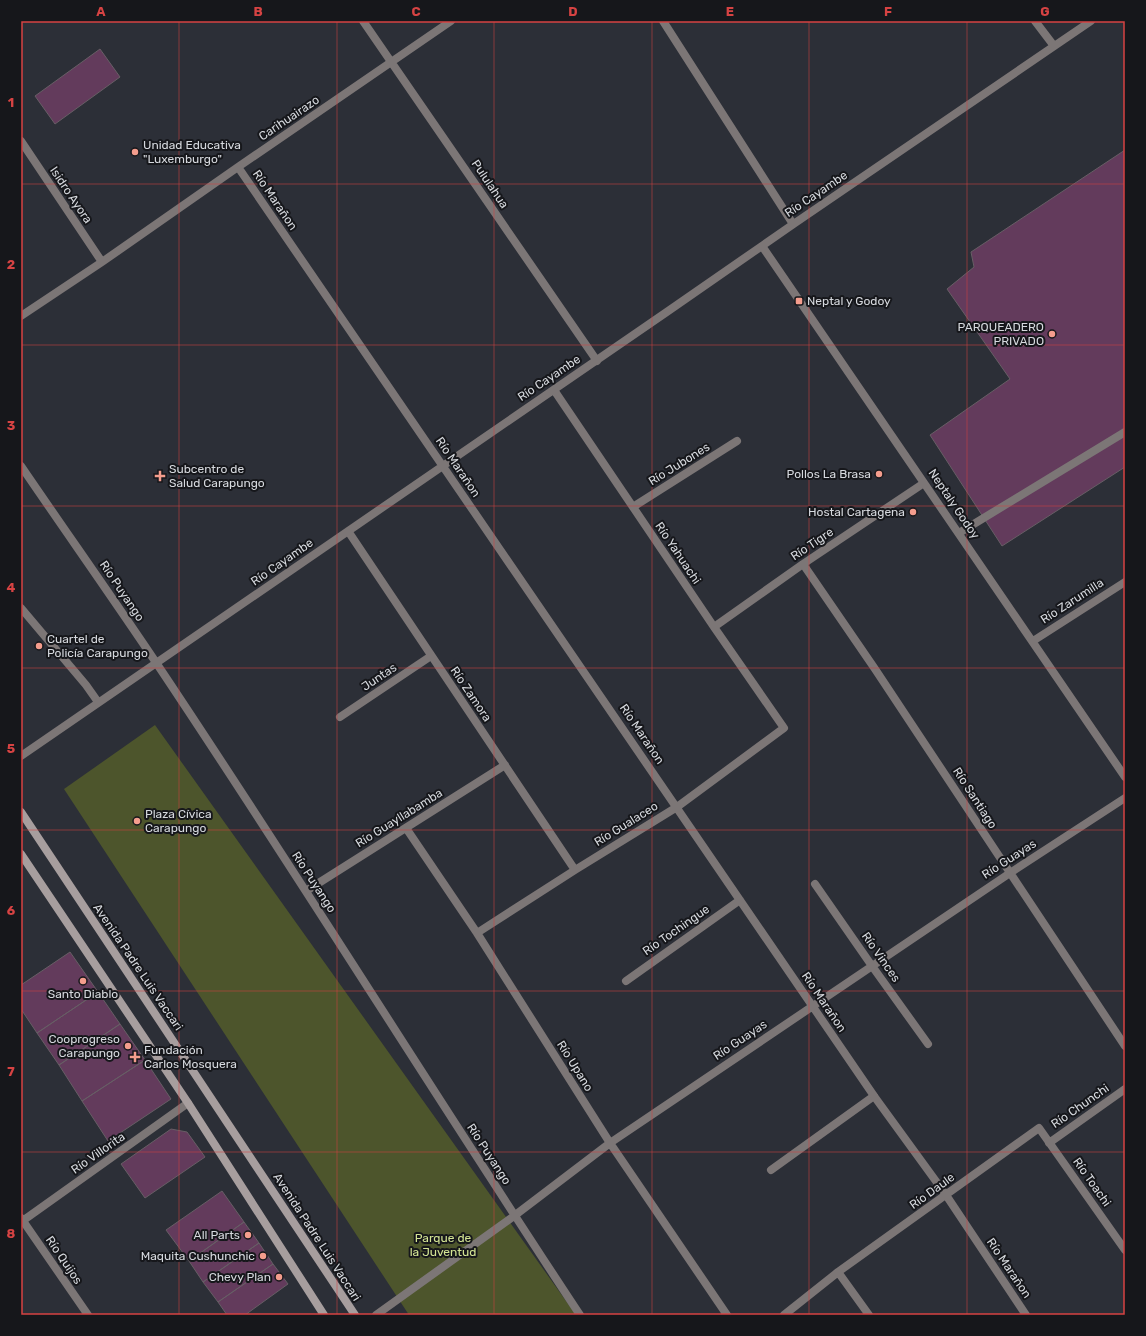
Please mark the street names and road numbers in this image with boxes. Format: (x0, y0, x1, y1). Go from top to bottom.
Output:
street label: Carihuairazo (256, 93, 322, 143)
street label: Pululahua (469, 157, 511, 211)
street label: Isidro Ayora (47, 164, 95, 226)
street label: Río Marañon (250, 167, 300, 233)
street label: Río Cayambe (782, 168, 850, 220)
street label: Río Cayambe (515, 352, 583, 404)
street label: Río Marañon (433, 434, 483, 500)
street label: Río Jubones (646, 440, 712, 488)
street label: Neptaly Godoy (926, 466, 983, 542)
street label: Río Yahuachi (652, 519, 704, 587)
street label: Río Tigre (788, 524, 836, 563)
street label: Río Cayambe (248, 535, 316, 589)
street label: Río Puyango (97, 558, 147, 624)
street label: Río Zarumilla (1038, 575, 1106, 627)
street label: Juntas (359, 660, 399, 694)
street label: Río Zamora (448, 664, 494, 724)
street label: Río Marañon (617, 701, 667, 767)
street label: Río Santiago (950, 765, 1000, 831)
street label: Río Guayllabamba (353, 786, 445, 850)
street label: Río Gualaceo (592, 799, 660, 849)
street label: Río Guayas (979, 836, 1039, 882)
street label: Río Puyango (289, 849, 339, 915)
street label: Avenida Padre Luis Vaccari (90, 901, 186, 1033)
street label: Río Tochingue (640, 902, 712, 958)
street label: Río Vinces (859, 929, 903, 985)
street label: Río Marañon (799, 969, 849, 1035)
street label: Río Guayas (711, 1017, 769, 1063)
street label: Río Upano (554, 1038, 596, 1094)
street label: Río Chunchi (1048, 1081, 1112, 1131)
street label: Río Puyango (464, 1121, 514, 1187)
street label: Río Villorita (68, 1129, 128, 1177)
street label: Río Toachi (1070, 1155, 1114, 1209)
street label: Avenida Padre Luis Vaccari (270, 1170, 364, 1304)
street label: Río Daule (907, 1170, 958, 1212)
street label: Río Quijos (43, 1233, 85, 1287)
street label: Río Marañon (984, 1235, 1034, 1301)

